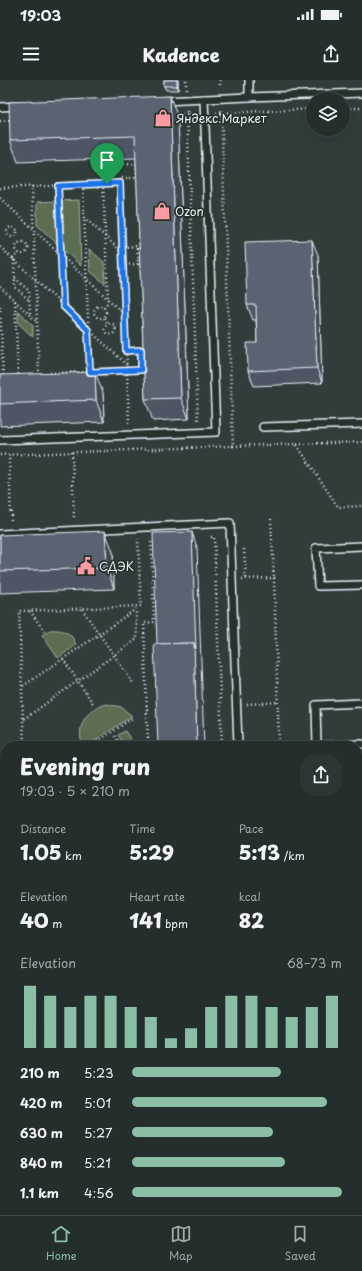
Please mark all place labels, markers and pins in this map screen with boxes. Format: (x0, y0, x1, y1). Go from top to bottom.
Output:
shop icon: Яндекс.Маркет (153, 108, 173, 128)
place label: Яндекс.Маркет (176, 109, 267, 127)
pin (90, 143, 124, 184)
shop icon: Ozon (152, 201, 172, 221)
place label: Ozon (175, 202, 204, 220)
public building icon: СДЭК (76, 556, 96, 576)
place label: СДЭК (99, 557, 134, 575)

